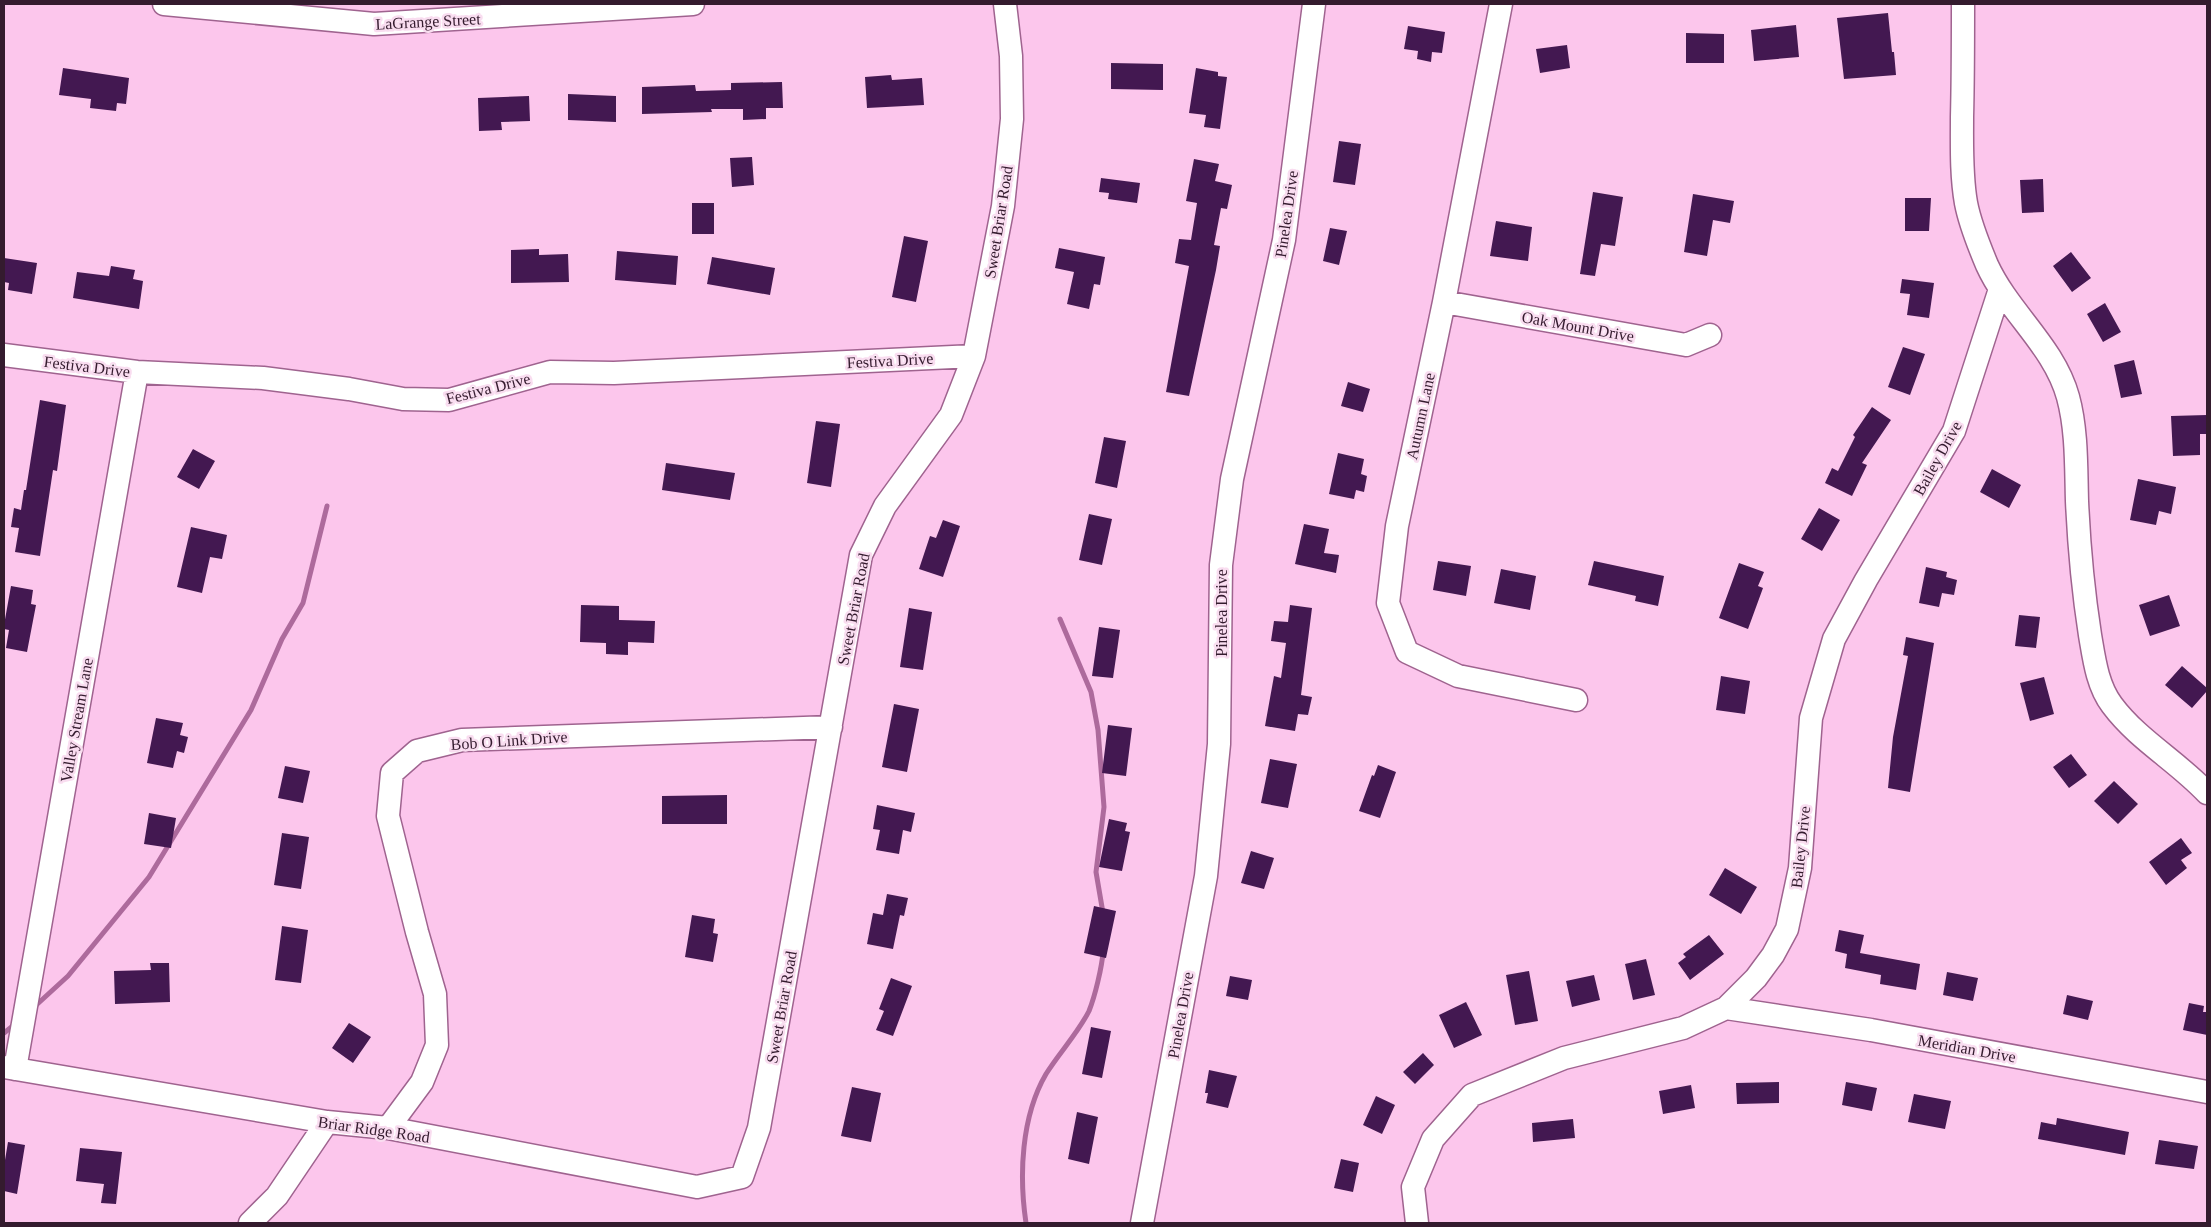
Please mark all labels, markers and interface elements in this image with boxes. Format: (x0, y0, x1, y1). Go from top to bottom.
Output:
street label: LaGrange Street (375, 10, 482, 34)
street label: Sweet Briar Road (981, 165, 1016, 280)
street label: Pinelea Drive (1272, 170, 1301, 259)
street label: Oak Mount Drive (1520, 308, 1635, 345)
street label: Festiva Drive (846, 350, 934, 371)
street label: Festiva Drive (43, 353, 131, 380)
street label: Festiva Drive (444, 370, 532, 407)
street label: Autumn Lane (1403, 371, 1438, 461)
street label: Bailey Drive (1910, 418, 1966, 499)
street label: Sweet Briar Road (834, 552, 873, 667)
street label: Pinelea Drive (1213, 569, 1230, 657)
street label: Valley Stream Lane (57, 656, 97, 784)
street label: Bob O Link Drive (450, 728, 568, 753)
street label: Bailey Drive (1788, 805, 1814, 889)
street label: Sweet Briar Road (763, 950, 800, 1065)
street label: Pinelea Drive (1165, 971, 1196, 1060)
street label: Meridian Drive (1917, 1032, 2017, 1065)
street label: Briar Ridge Road (317, 1113, 431, 1147)

